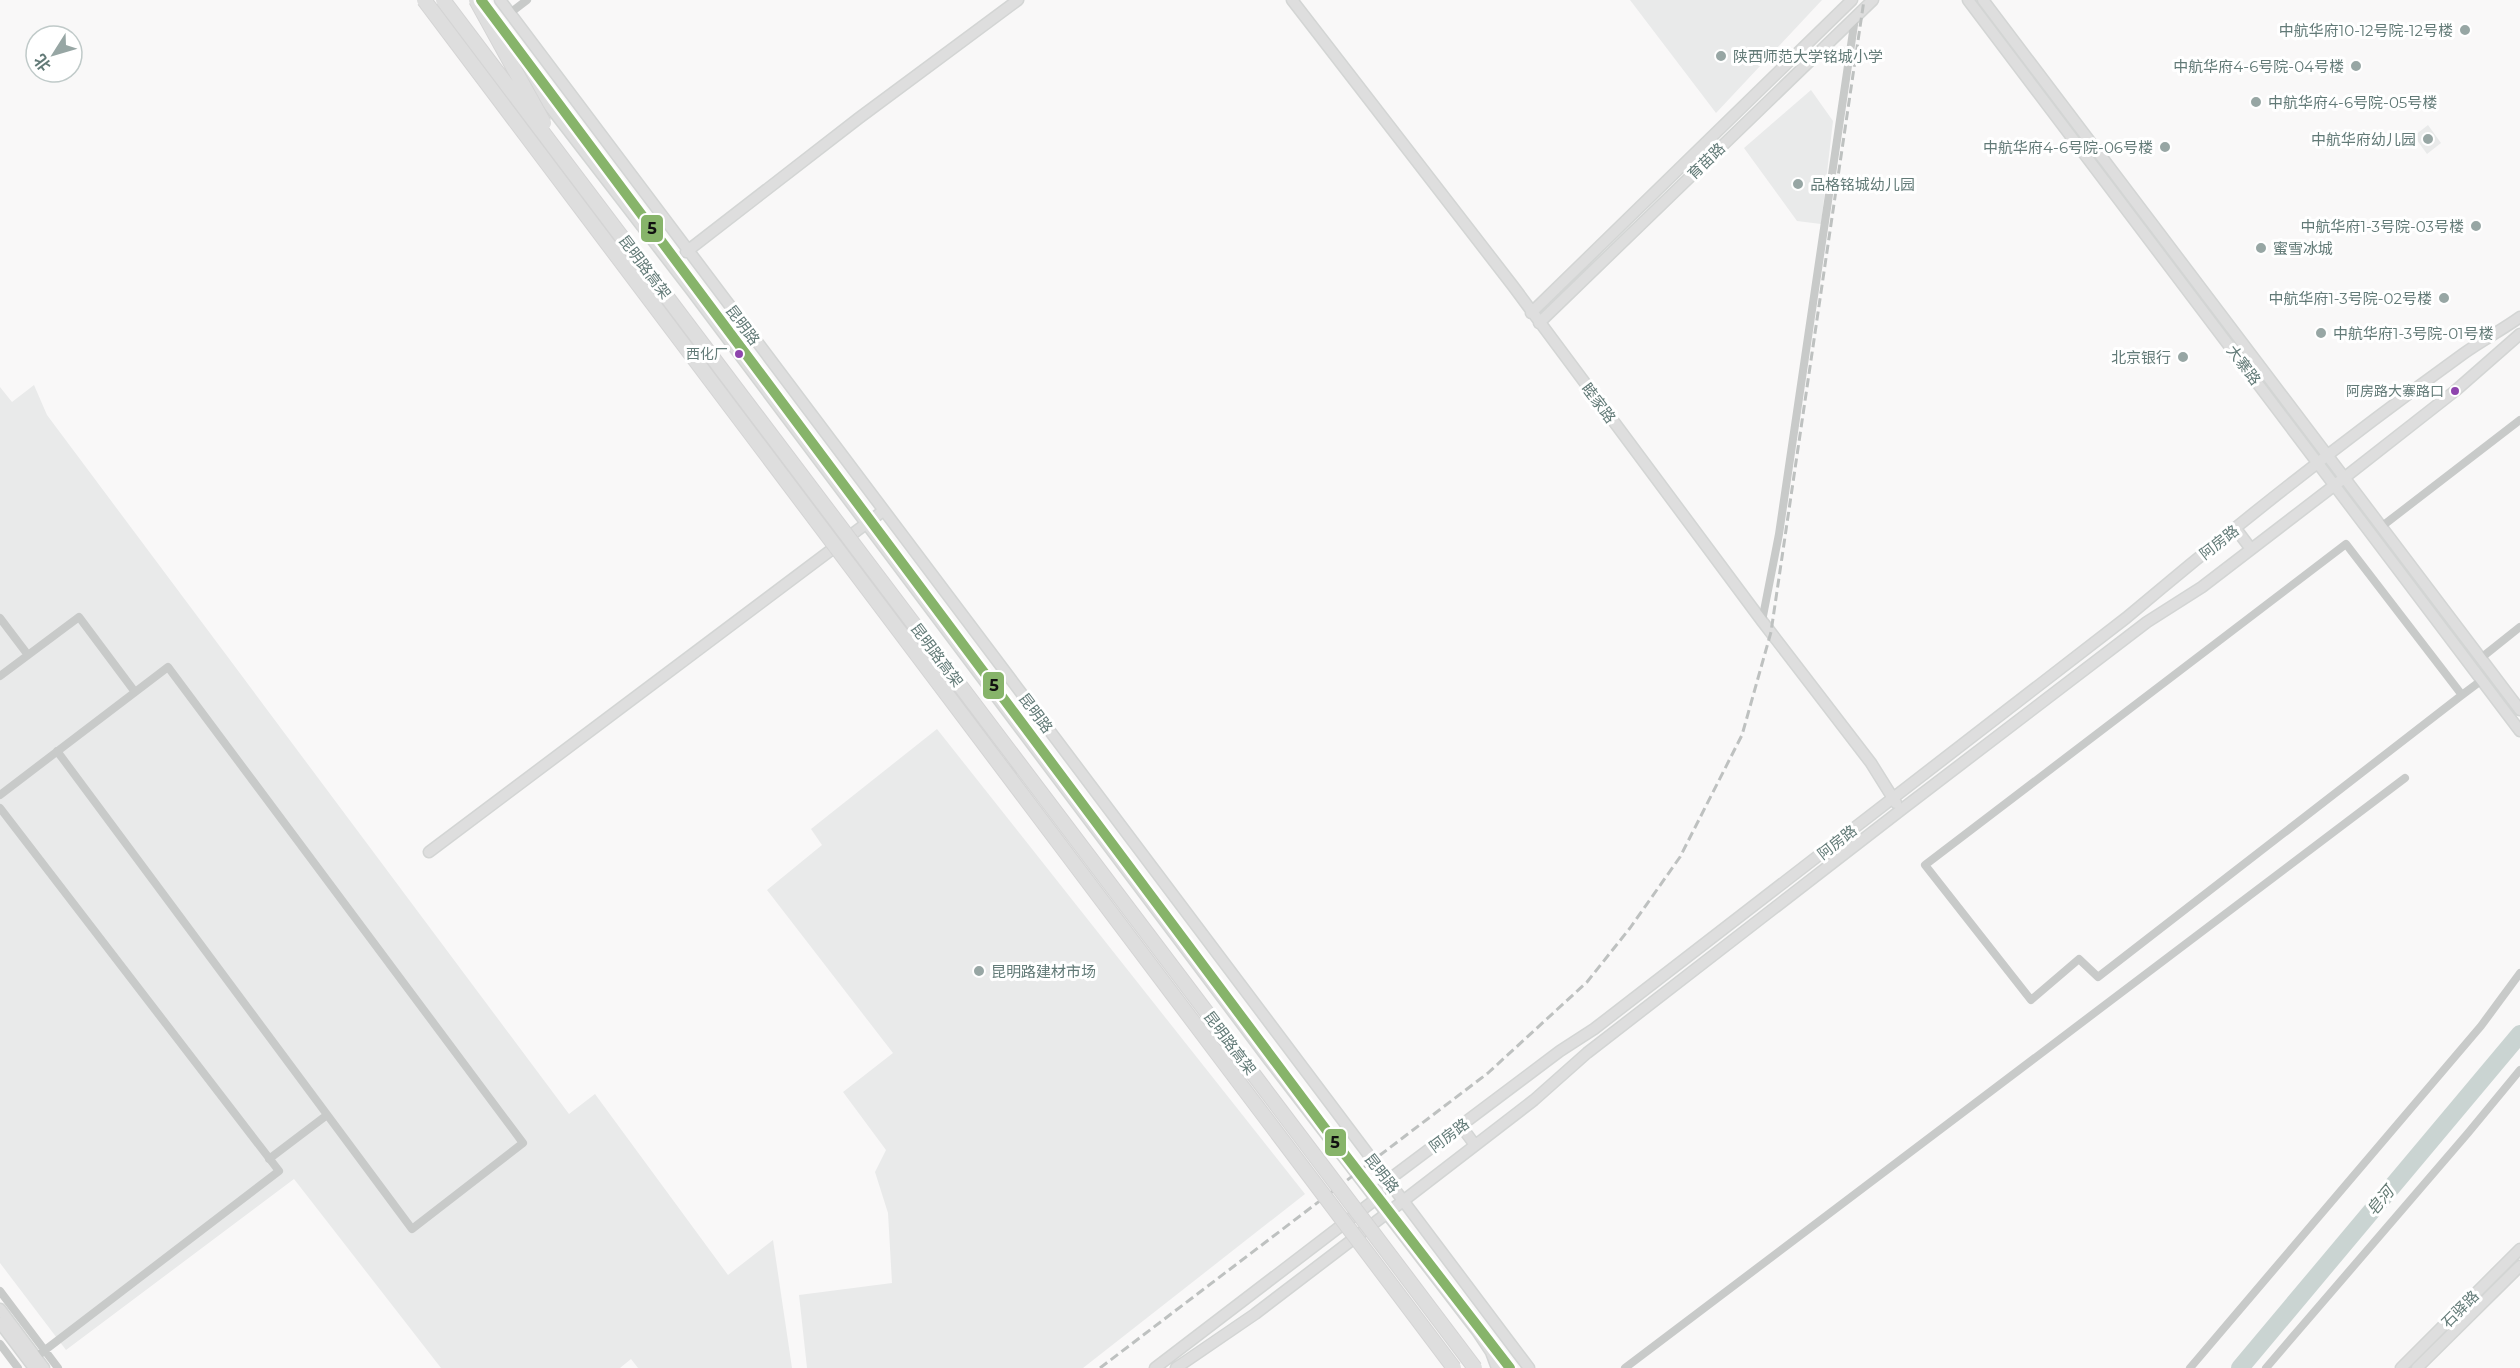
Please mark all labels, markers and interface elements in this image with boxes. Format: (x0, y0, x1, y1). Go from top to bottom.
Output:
place label: 中航华府10-12号院-12号楼 (2279, 21, 2453, 40)
marker: 中航华府10-12号院-12号楼 (2458, 23, 2472, 37)
north arrow (24, 24, 84, 84)
place label: 陕西师范大学铭城小学 (1733, 47, 1883, 66)
marker: 陕西师范大学铭城小学 (1714, 49, 1728, 63)
text: 北 (30, 51, 55, 75)
place label: 中航华府4-6号院-04号楼 (2173, 57, 2344, 76)
marker: 中航华府4-6号院-04号楼 (2349, 59, 2363, 73)
place label: 中航华府4-6号院-05号楼 (2268, 93, 2437, 112)
marker: 中航华府4-6号院-05号楼 (2249, 95, 2263, 109)
place label: 中航华府幼儿园 (2311, 130, 2416, 149)
marker: 中航华府幼儿园 (2421, 132, 2435, 146)
place label: 中航华府4-6号院-06号楼 (1983, 138, 2153, 157)
street label: 育苗路 (1683, 139, 1729, 183)
marker: 中航华府4-6号院-06号楼 (2158, 140, 2172, 154)
place label: 品格铭城幼儿园 (1810, 175, 1915, 194)
marker: 品格铭城幼儿园 (1791, 177, 1805, 191)
line badge: 5 (640, 214, 664, 243)
place label: 中航华府1-3号院-03号楼 (2301, 217, 2464, 236)
text: 5 (647, 219, 657, 238)
marker: 中航华府1-3号院-03号楼 (2469, 219, 2483, 233)
street label: 昆明路高架 (615, 231, 675, 303)
place label: 蜜雪冰城 (2273, 239, 2333, 258)
marker: 蜜雪冰城 (2254, 241, 2268, 255)
place label: 中航华府1-3号院-02号楼 (2268, 289, 2432, 308)
marker: 中航华府1-3号院-02号楼 (2437, 291, 2451, 305)
street label: 昆明路 (722, 301, 764, 349)
place label: 中航华府1-3号院-01号楼 (2333, 324, 2494, 343)
marker: 中航华府1-3号院-01号楼 (2314, 326, 2328, 340)
street label: 大寨路 (2223, 341, 2265, 389)
place label: 西化厂 (686, 345, 728, 363)
marker: 西化厂 (733, 348, 745, 360)
place label: 北京银行 (2111, 348, 2171, 367)
marker: 北京银行 (2176, 350, 2190, 364)
street label: 睦家路 (1578, 379, 1620, 427)
place label: 阿房路大寨路口 (2346, 382, 2444, 400)
marker: 阿房路大寨路口 (2449, 385, 2461, 397)
street label: 阿房路 (2195, 521, 2243, 563)
street label: 昆明路高架 (907, 619, 967, 691)
line badge: 5 (982, 671, 1005, 700)
text: 5 (989, 676, 999, 695)
street label: 昆明路 (1015, 689, 1057, 737)
street label: 阿房路 (1813, 821, 1861, 863)
place label: 昆明路建材市场 (991, 962, 1096, 981)
marker: 昆明路建材市场 (972, 964, 986, 978)
street label: 昆明路高架 (1200, 1007, 1260, 1079)
street label: 阿房路 (1425, 1114, 1473, 1156)
line badge: 5 (1324, 1128, 1347, 1157)
text: 5 (1330, 1133, 1340, 1152)
street label: 昆明路 (1361, 1149, 1403, 1197)
water label: 皂河 (2362, 1180, 2399, 1219)
street label: 石驿路 (2437, 1286, 2483, 1332)

